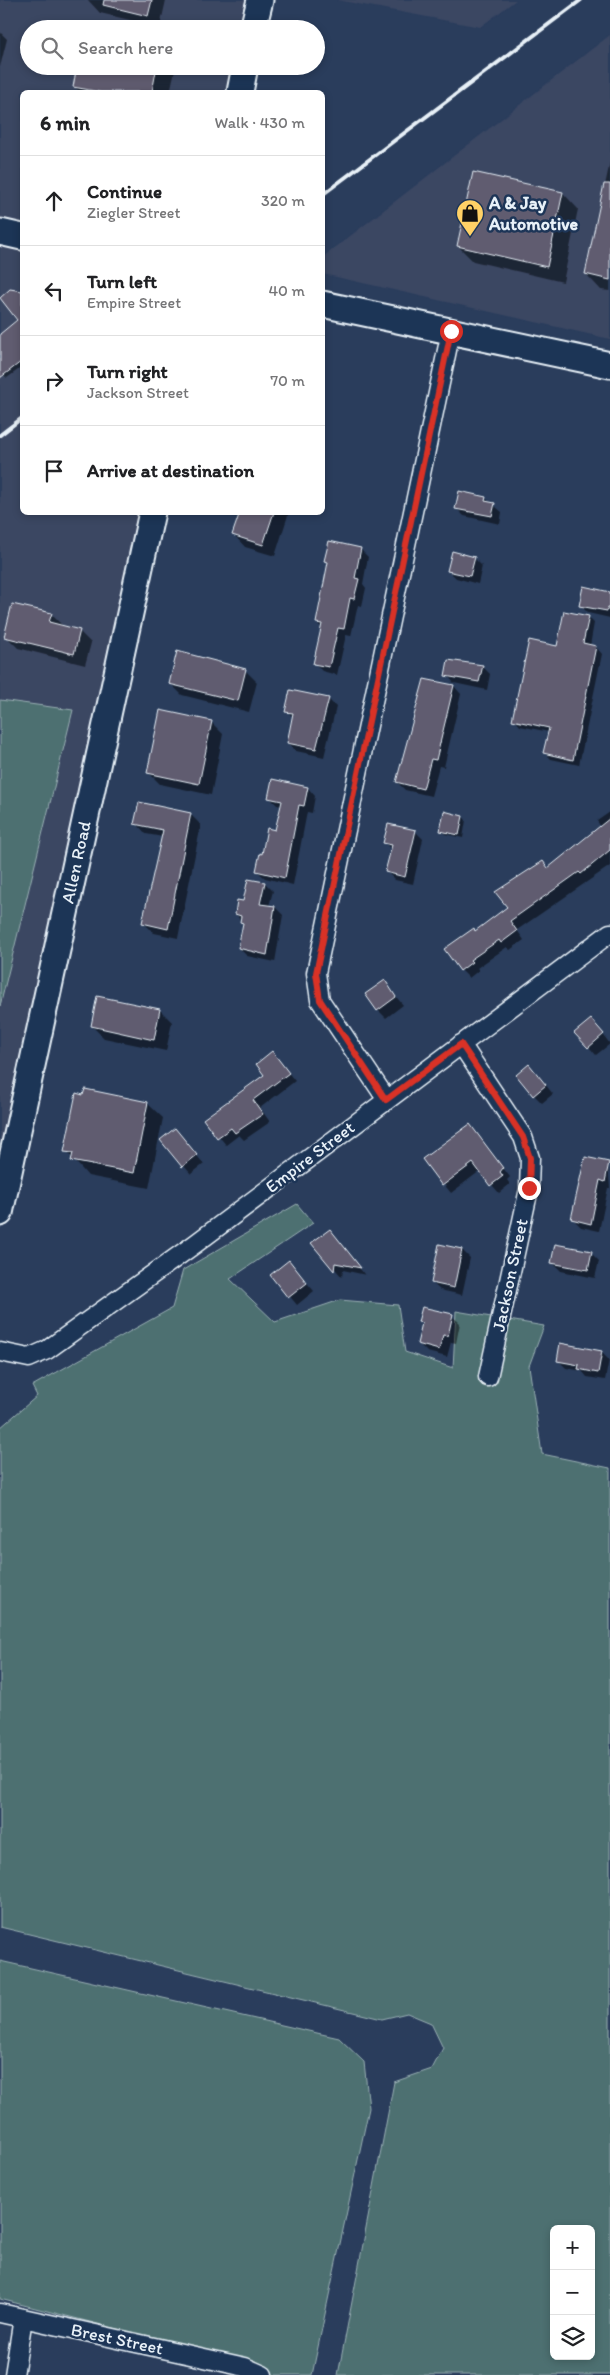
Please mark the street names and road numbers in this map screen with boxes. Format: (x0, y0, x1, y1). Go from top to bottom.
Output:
street label: Allen Road (56, 819, 96, 905)
street label: Empire Street (261, 1116, 359, 1198)
street label: Jackson Street (487, 1216, 533, 1333)
street label: Brest Street (69, 2318, 165, 2360)

